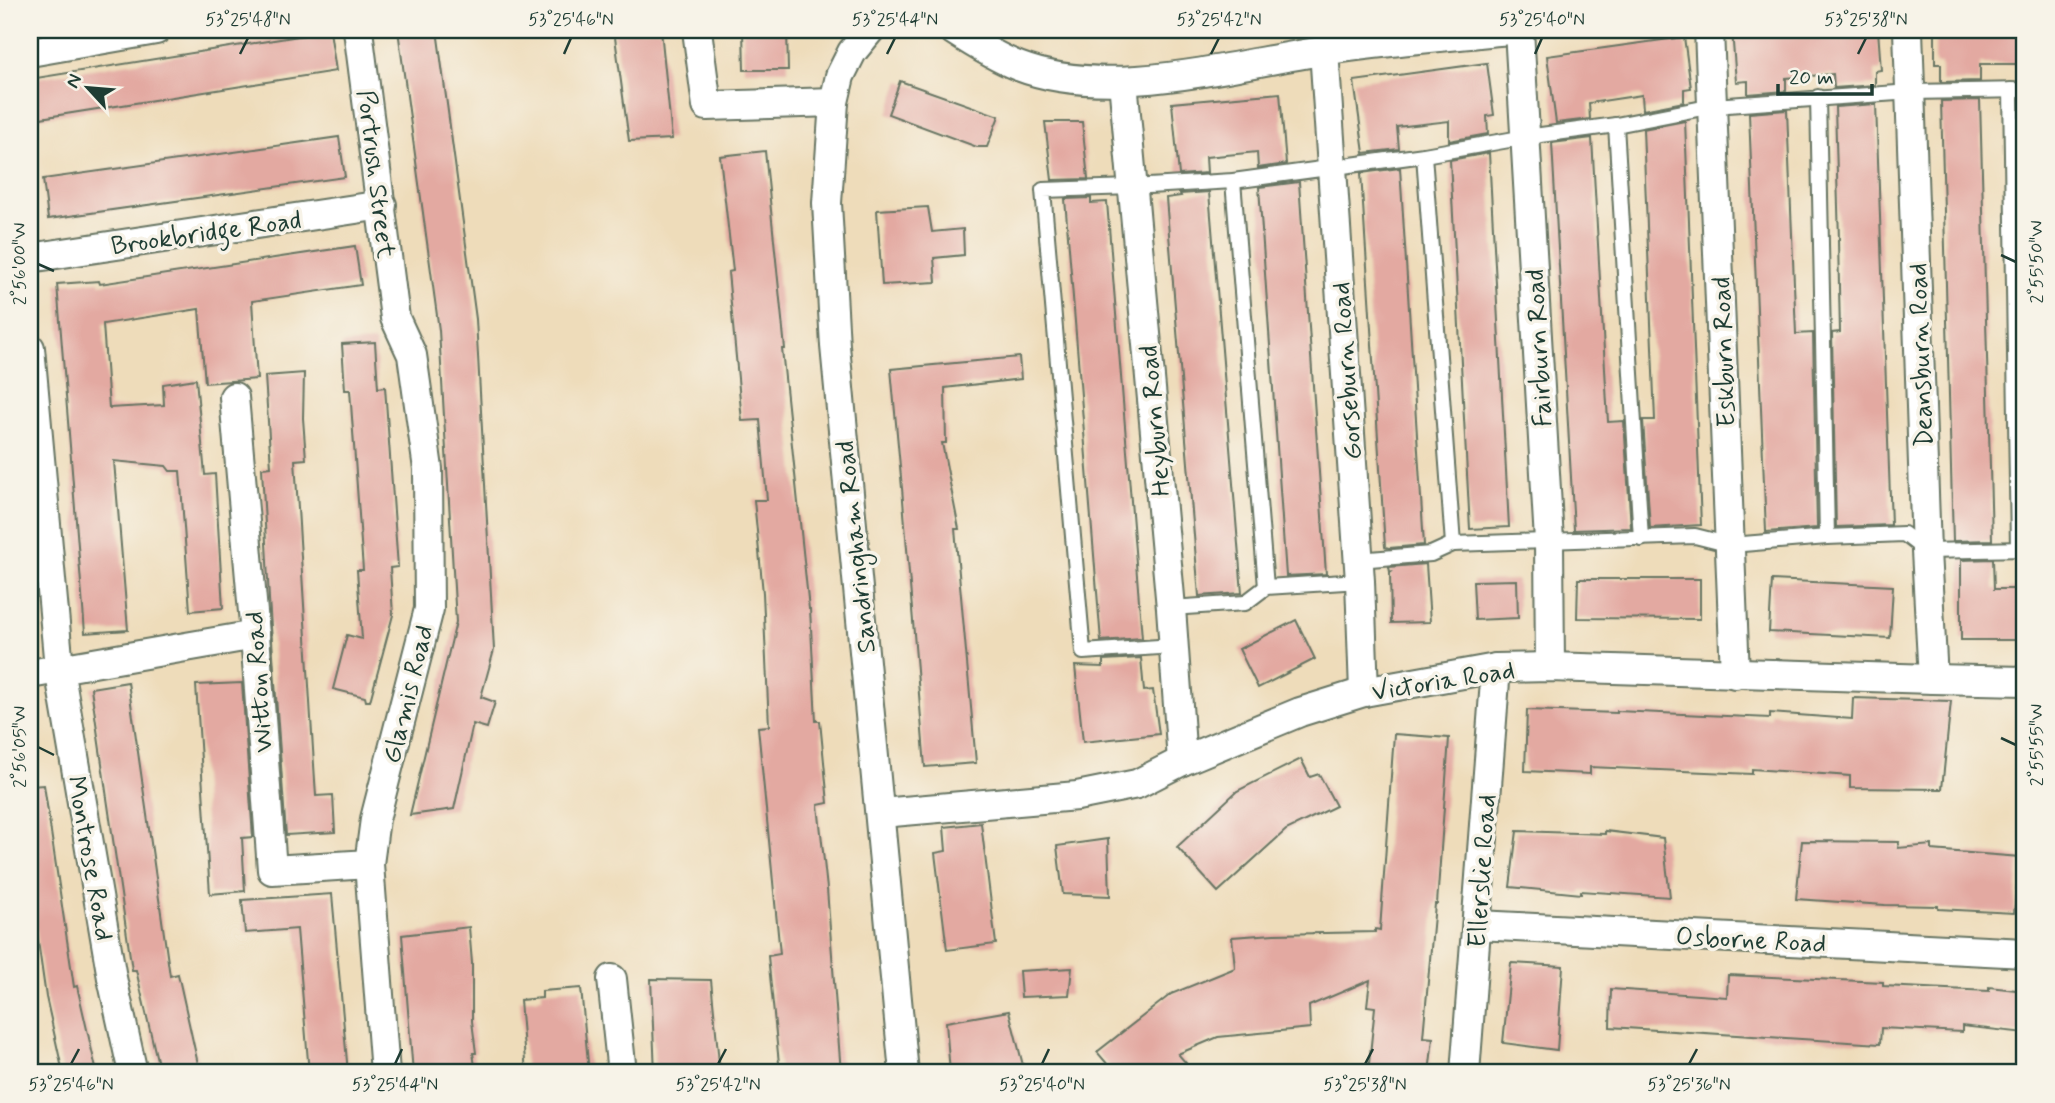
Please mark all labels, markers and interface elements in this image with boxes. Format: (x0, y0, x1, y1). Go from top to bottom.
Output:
text: 53°25'48"N (205, 8, 291, 32)
text: 53°25'46"N (528, 8, 614, 32)
text: 53°25'44"N (852, 8, 938, 32)
text: 53°25'42"N (1176, 8, 1262, 32)
text: 53°25'40"N (1499, 8, 1585, 32)
text: 53°25'38"N (1824, 8, 1908, 32)
north arrow (52, 52, 122, 122)
scale bar (1778, 52, 1873, 96)
text: 20 m (1789, 64, 1834, 92)
text: N (60, 70, 88, 92)
street label: Portrush Street (348, 88, 402, 260)
street label: Brookbridge Road (109, 204, 304, 267)
text: 2°55'50"W (2025, 220, 2049, 304)
text: 2°56'00"W (8, 223, 32, 305)
street label: Deansburn Road (1902, 262, 1942, 448)
street label: Fairburn Road (1519, 268, 1561, 428)
street label: Eskburn Road (1705, 276, 1745, 428)
street label: Gorseburn Road (1325, 281, 1371, 461)
street label: Heyburn Road (1132, 344, 1180, 498)
street label: Sandringham Road (829, 439, 887, 655)
street label: Witton Road (238, 610, 282, 754)
street label: Glamis Road (375, 622, 443, 767)
street label: Victoria Road (1369, 654, 1517, 710)
text: 2°55'55"W (2025, 704, 2049, 786)
text: 2°56'05"W (8, 706, 32, 788)
street label: Montrose Road (58, 773, 120, 943)
street label: Ellerslie Road (1461, 793, 1505, 949)
street label: Osborne Road (1675, 920, 1827, 962)
text: 53°25'46"N (28, 1073, 114, 1097)
text: 53°25'44"N (352, 1073, 438, 1097)
text: 53°25'42"N (675, 1073, 761, 1097)
text: 53°25'40"N (999, 1073, 1085, 1097)
text: 53°25'38"N (1323, 1073, 1407, 1097)
text: 53°25'36"N (1647, 1073, 1731, 1097)

